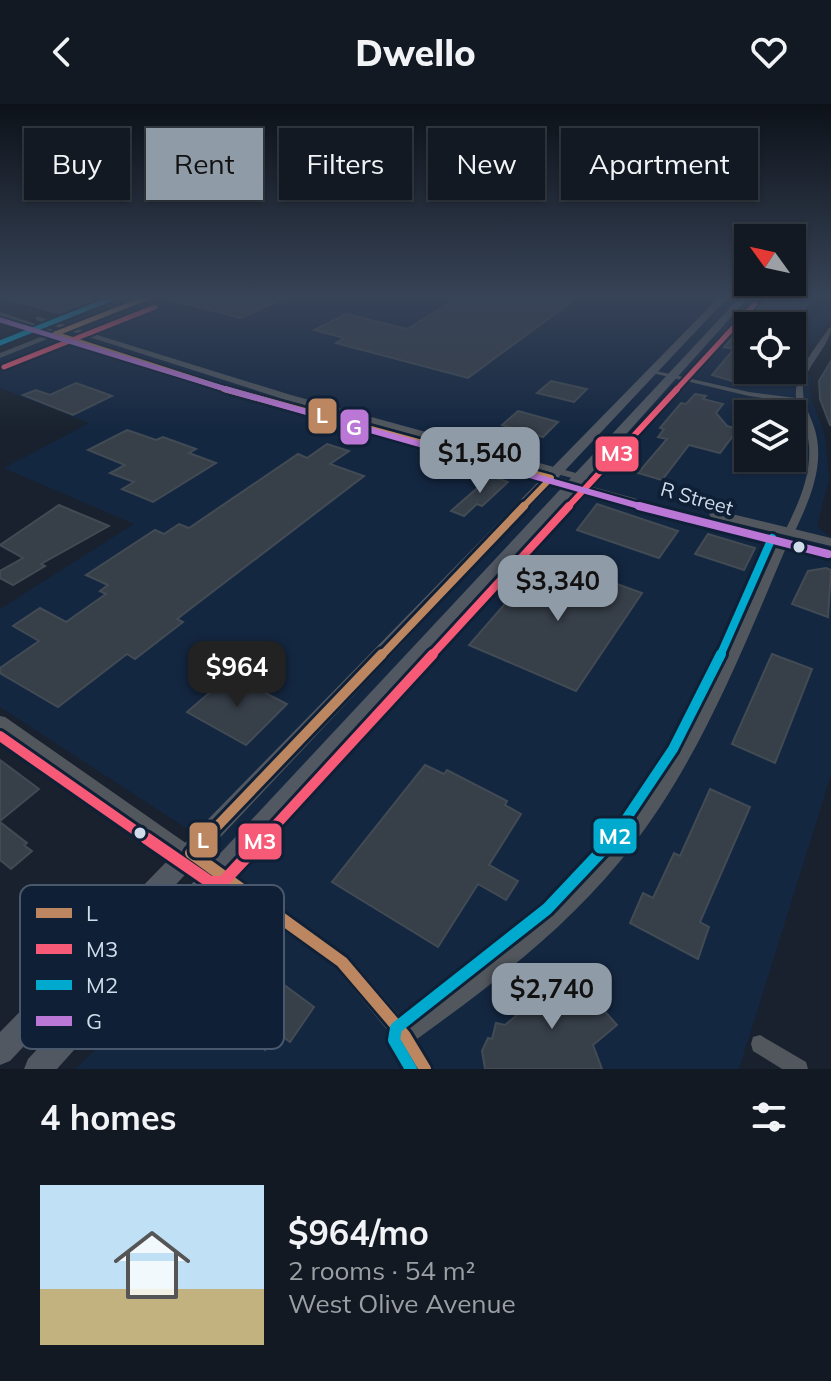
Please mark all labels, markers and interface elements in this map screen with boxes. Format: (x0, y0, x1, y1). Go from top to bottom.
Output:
icon: back (40, 30, 84, 74)
text: Dwello (355, 30, 476, 75)
icon: heart (747, 30, 791, 74)
chip: Buy (24, 128, 130, 200)
chip: Rent (146, 128, 263, 200)
chip: Filters (279, 128, 412, 200)
chip: New (428, 128, 545, 200)
chip: Apartment (561, 128, 758, 200)
north arrow (734, 224, 806, 296)
map controls (734, 224, 806, 472)
button: locate (734, 312, 806, 384)
line badge: L (307, 397, 338, 435)
button: layers (734, 400, 806, 472)
text: L (316, 401, 328, 429)
line badge: G (339, 408, 370, 446)
text: G (346, 413, 362, 441)
pin: $1,540 (415, 427, 545, 495)
line badge: M3 (594, 435, 640, 473)
text: $1,540 (438, 436, 522, 469)
text: M3 (601, 439, 633, 467)
street label: R Street (658, 476, 736, 520)
unlabelled marker (791, 539, 807, 555)
pin: $3,340 (493, 555, 623, 623)
text: $3,340 (516, 564, 600, 597)
pin: $964 (190, 641, 284, 709)
text: $964 (206, 650, 268, 683)
line badge: M2 (592, 817, 638, 855)
line badge: L (188, 821, 219, 859)
line badge: M3 (237, 822, 283, 861)
text: M2 (599, 822, 631, 850)
unlabelled marker (132, 825, 148, 841)
text: L (197, 826, 209, 854)
text: M3 (244, 827, 276, 855)
legend (20, 885, 284, 1049)
text: L (86, 899, 98, 927)
text: M3 (86, 935, 118, 963)
pin: $2,740 (487, 963, 617, 1031)
text: M2 (86, 971, 118, 999)
text: $2,740 (510, 972, 594, 1005)
text: G (86, 1007, 102, 1035)
icon: filters (747, 1095, 791, 1139)
text: 4 homes (40, 1096, 177, 1139)
text: $964/mo (288, 1211, 429, 1254)
icon: home (104, 1217, 200, 1313)
text: 2 rooms · 54 m² (288, 1254, 475, 1287)
text: West Olive Avenue (288, 1287, 516, 1320)

